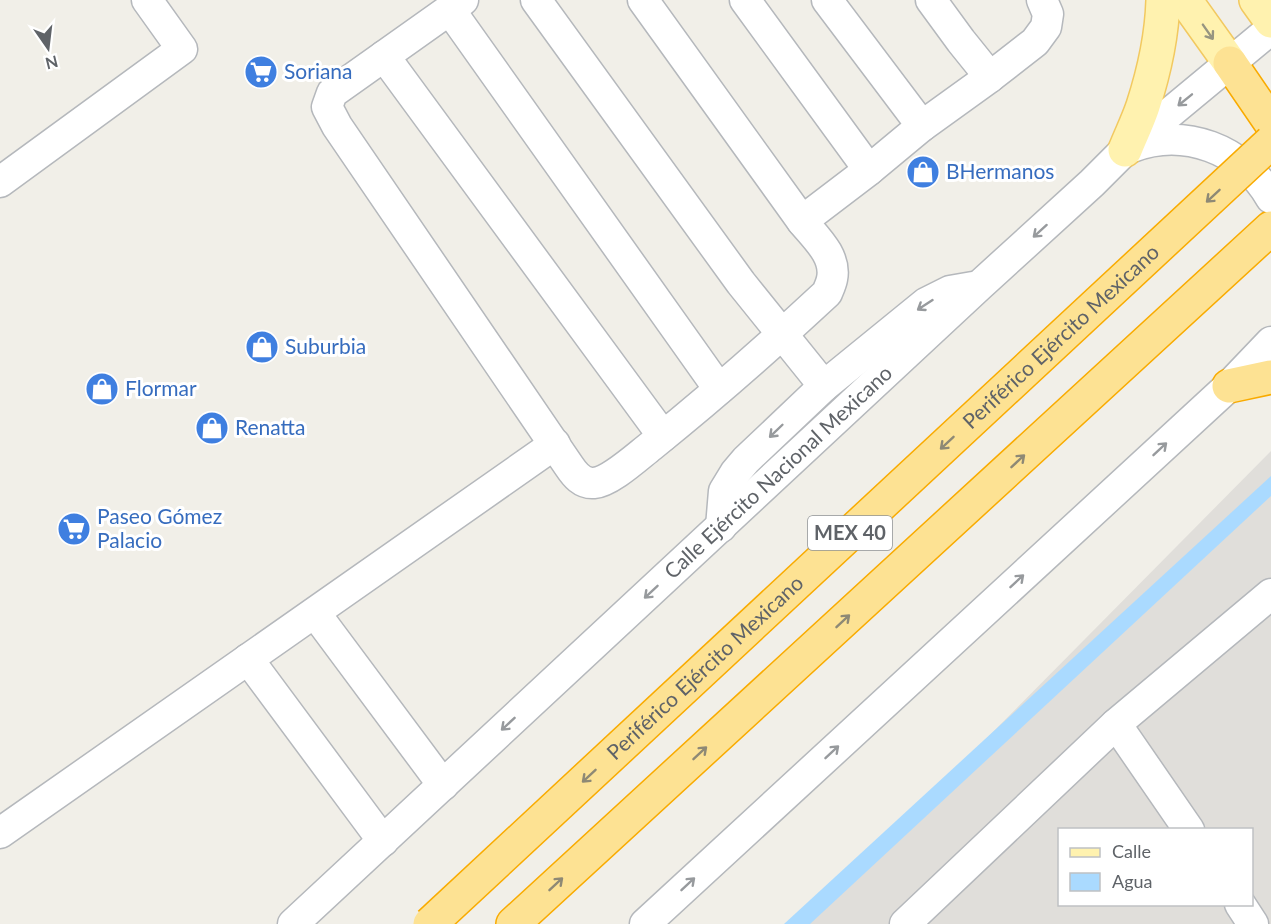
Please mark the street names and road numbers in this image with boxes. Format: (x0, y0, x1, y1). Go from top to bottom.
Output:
street label: Periférico Ejército Mexicano (957, 239, 1164, 433)
street label: Calle Ejército Nacional Mexicano (659, 359, 896, 583)
road number: MEX 40 (808, 516, 892, 550)
street label: Periférico Ejército Mexicano (601, 570, 808, 764)

